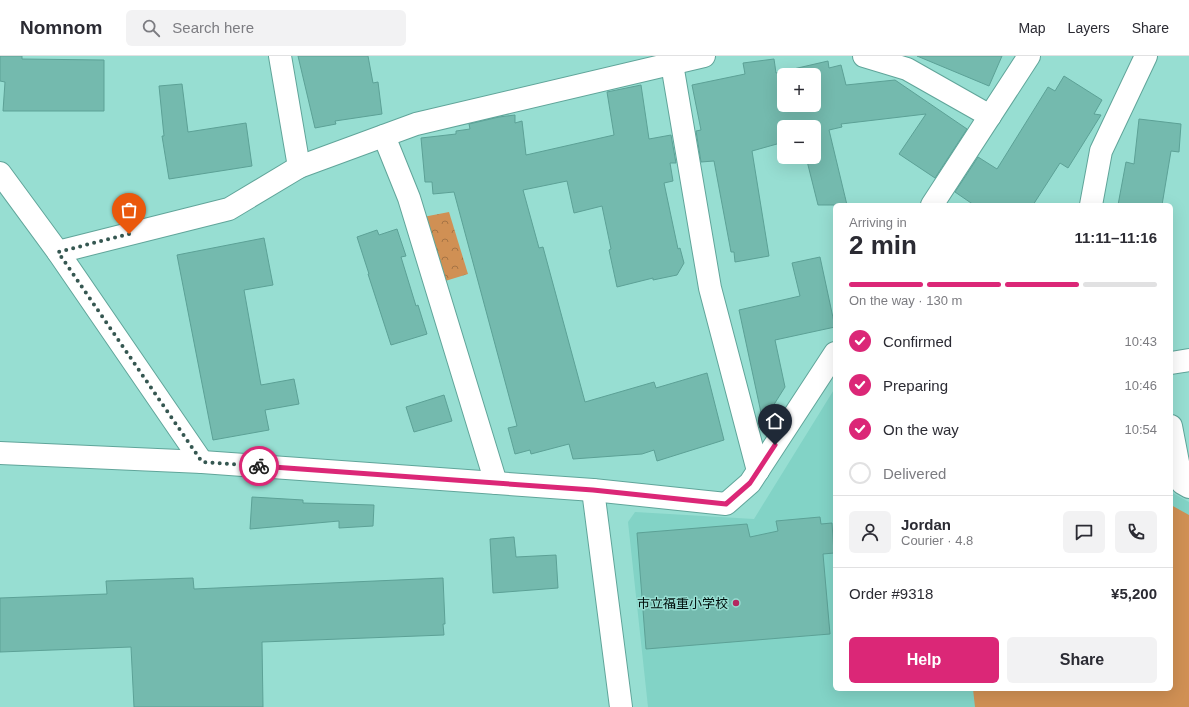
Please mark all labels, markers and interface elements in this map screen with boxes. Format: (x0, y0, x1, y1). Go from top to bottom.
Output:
search box (126, 10, 406, 46)
text: Nomnom (20, 17, 102, 38)
icon: search (140, 17, 162, 39)
text: Search here (172, 19, 254, 36)
text: Map (1018, 20, 1046, 36)
text: Layers (1068, 20, 1110, 36)
text: Share (1132, 20, 1169, 36)
map controls (777, 68, 821, 164)
button: + (777, 68, 821, 112)
button: − (777, 120, 821, 164)
pin (112, 193, 146, 234)
icon: bag (118, 199, 140, 221)
text: Arriving in (849, 215, 907, 230)
text: 11:11–11:16 (1074, 229, 1157, 246)
text: 2 min (849, 230, 917, 260)
text: On the way · 130 m (849, 293, 962, 308)
icon: check (849, 330, 871, 352)
text: Confirmed (883, 333, 952, 350)
text: 10:43 (1124, 334, 1157, 349)
icon: check (849, 374, 871, 396)
text: Preparing (883, 377, 948, 394)
text: 10:46 (1124, 378, 1157, 393)
pin (758, 404, 792, 445)
icon: home (764, 410, 786, 432)
icon: check (849, 418, 871, 440)
text: On the way (883, 421, 959, 438)
text: 10:54 (1124, 422, 1157, 437)
courier (239, 446, 279, 486)
icon: bike (248, 455, 270, 477)
text: Delivered (883, 465, 946, 482)
button: person (849, 511, 891, 553)
button: chat (1063, 511, 1105, 553)
button: phone (1115, 511, 1157, 553)
text: Jordan (901, 516, 951, 533)
text: Courier · 4.8 (901, 533, 973, 548)
text: Order #9318 (849, 585, 933, 602)
text: ¥5,200 (1111, 585, 1157, 602)
place label: 市立福重小学校 (637, 596, 728, 611)
marker: 市立福重小学校 (731, 598, 741, 608)
button: Help (849, 637, 999, 683)
button: Share (1007, 637, 1157, 683)

